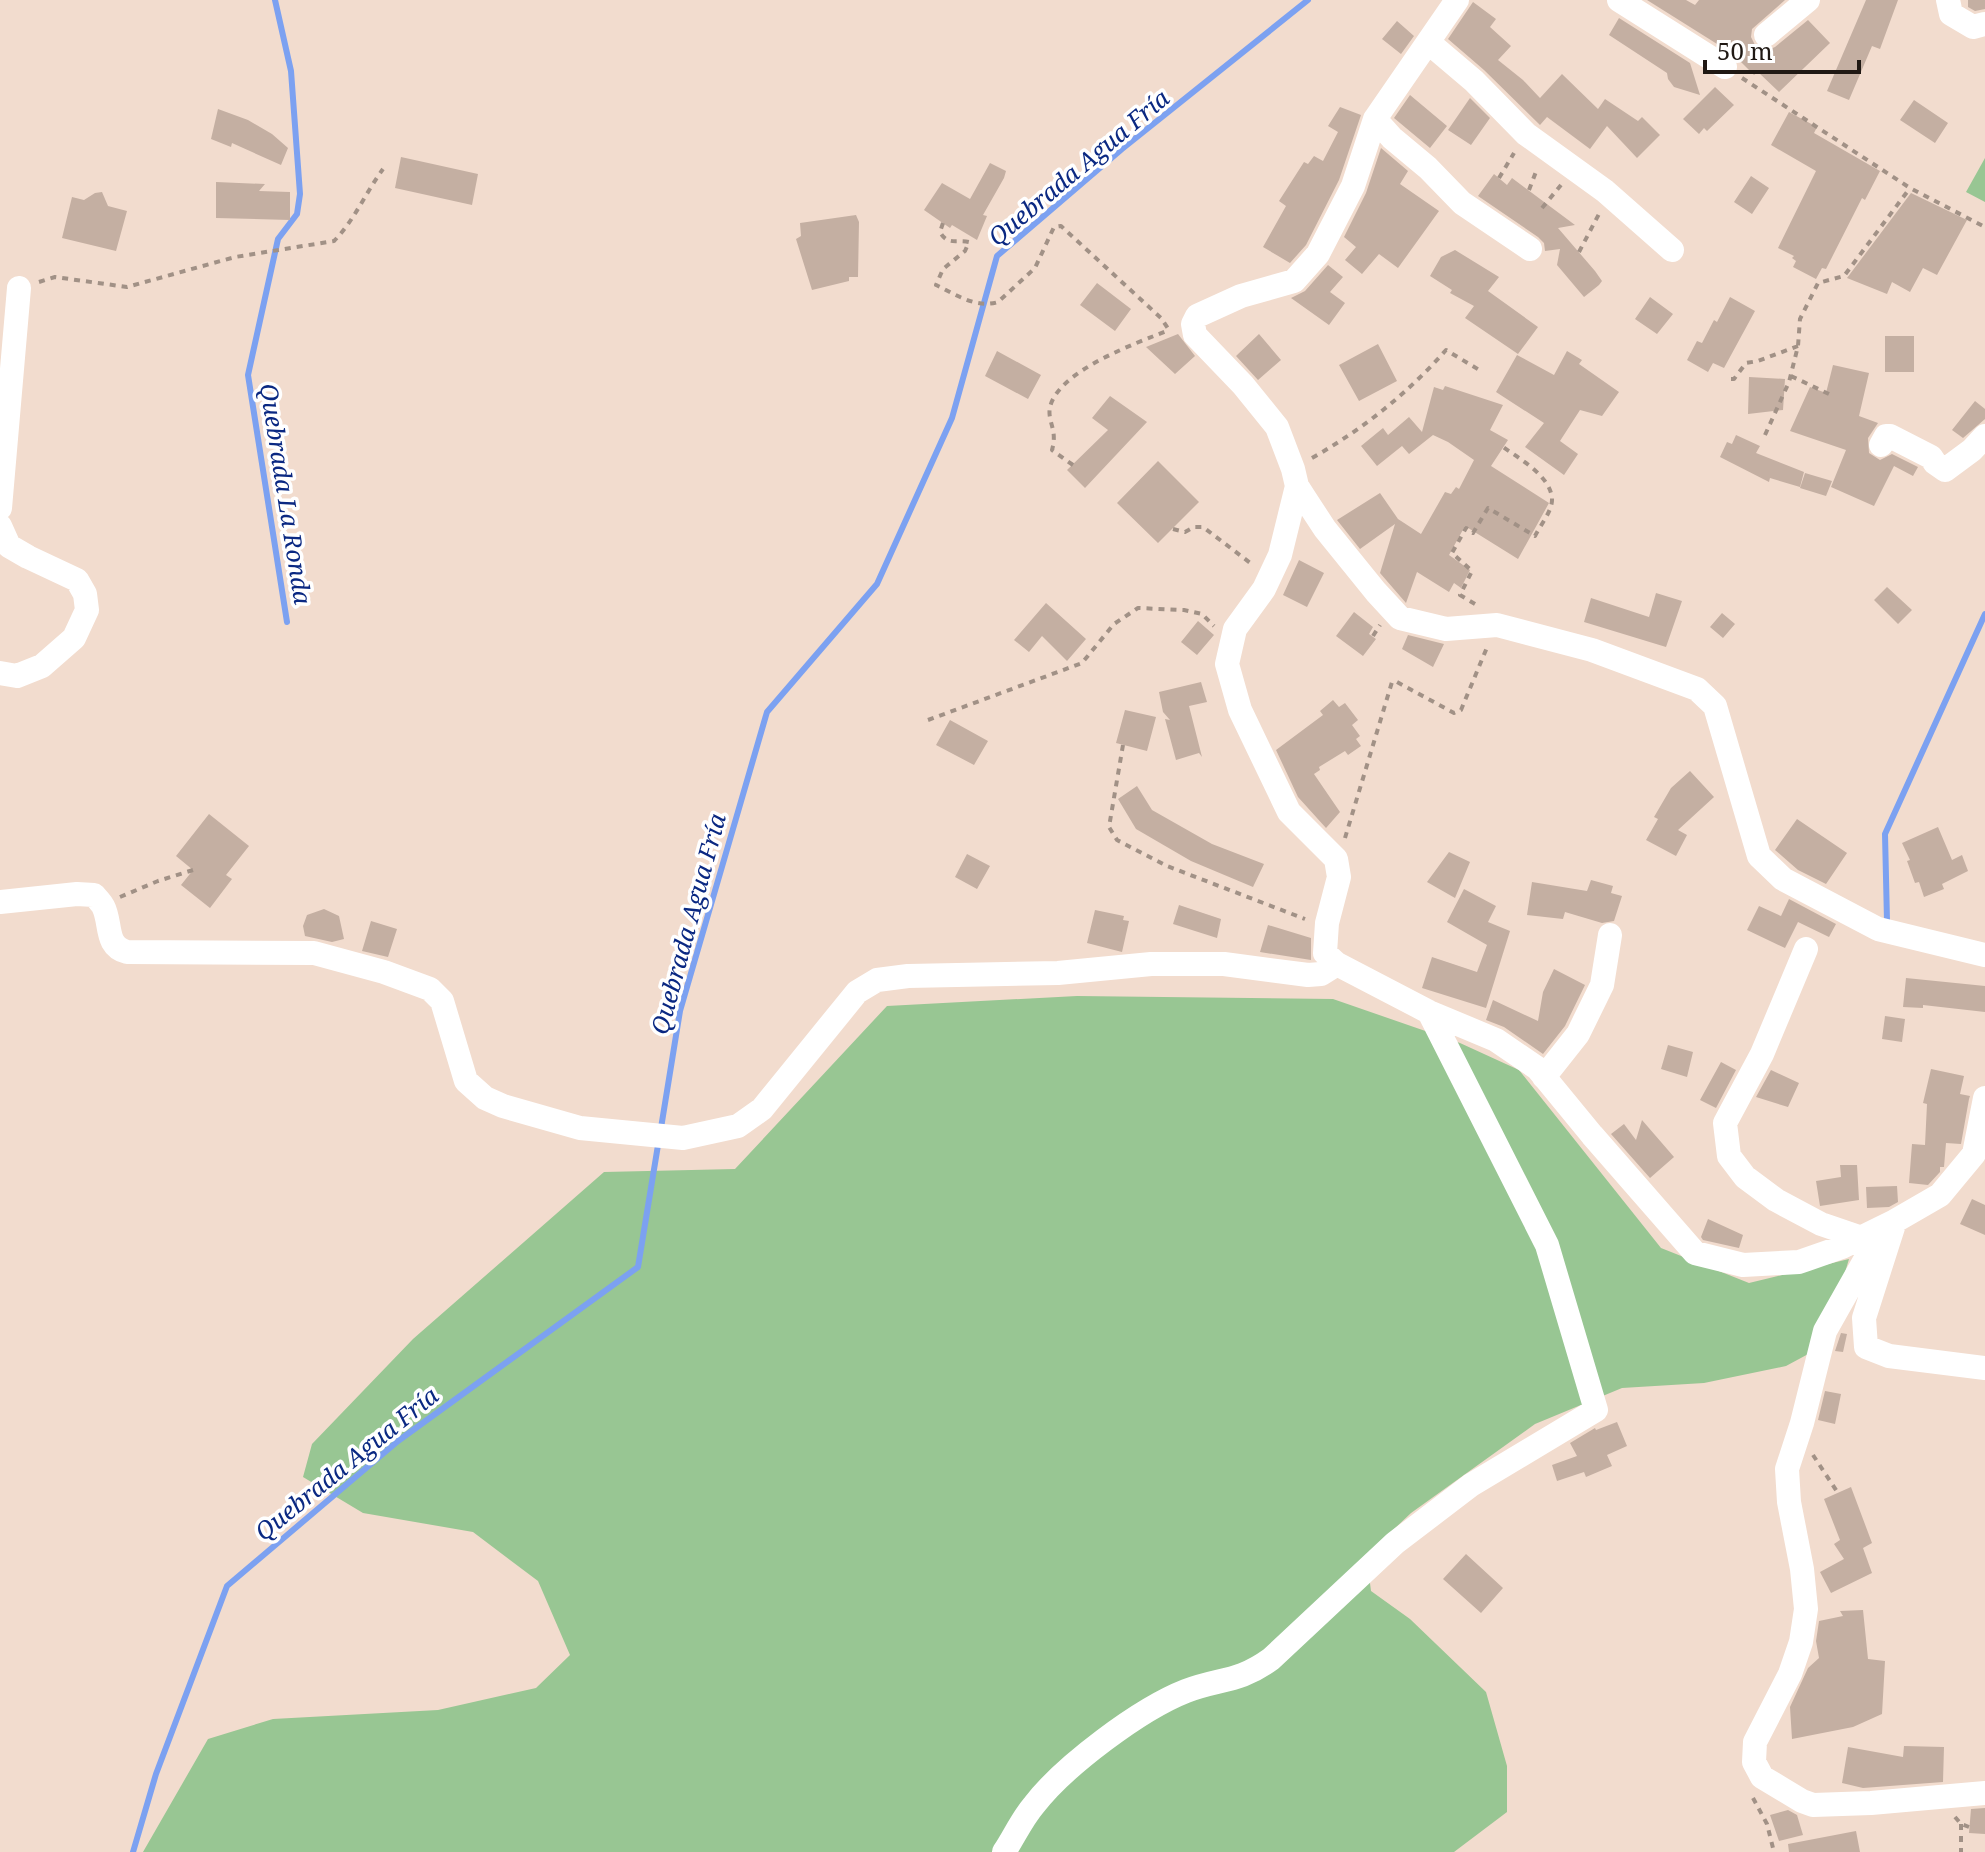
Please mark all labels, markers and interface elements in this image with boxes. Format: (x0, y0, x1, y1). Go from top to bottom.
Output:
scale bar (1705, 24, 1859, 74)
text: 50 m (1717, 34, 1773, 67)
water label: Quebrada Agua Fría (980, 81, 1176, 252)
water label: Quebrada La Ronda (253, 381, 320, 607)
water label: Quebrada Agua Fría (642, 810, 733, 1038)
water label: Quebrada Agua Fría (247, 1379, 445, 1547)

